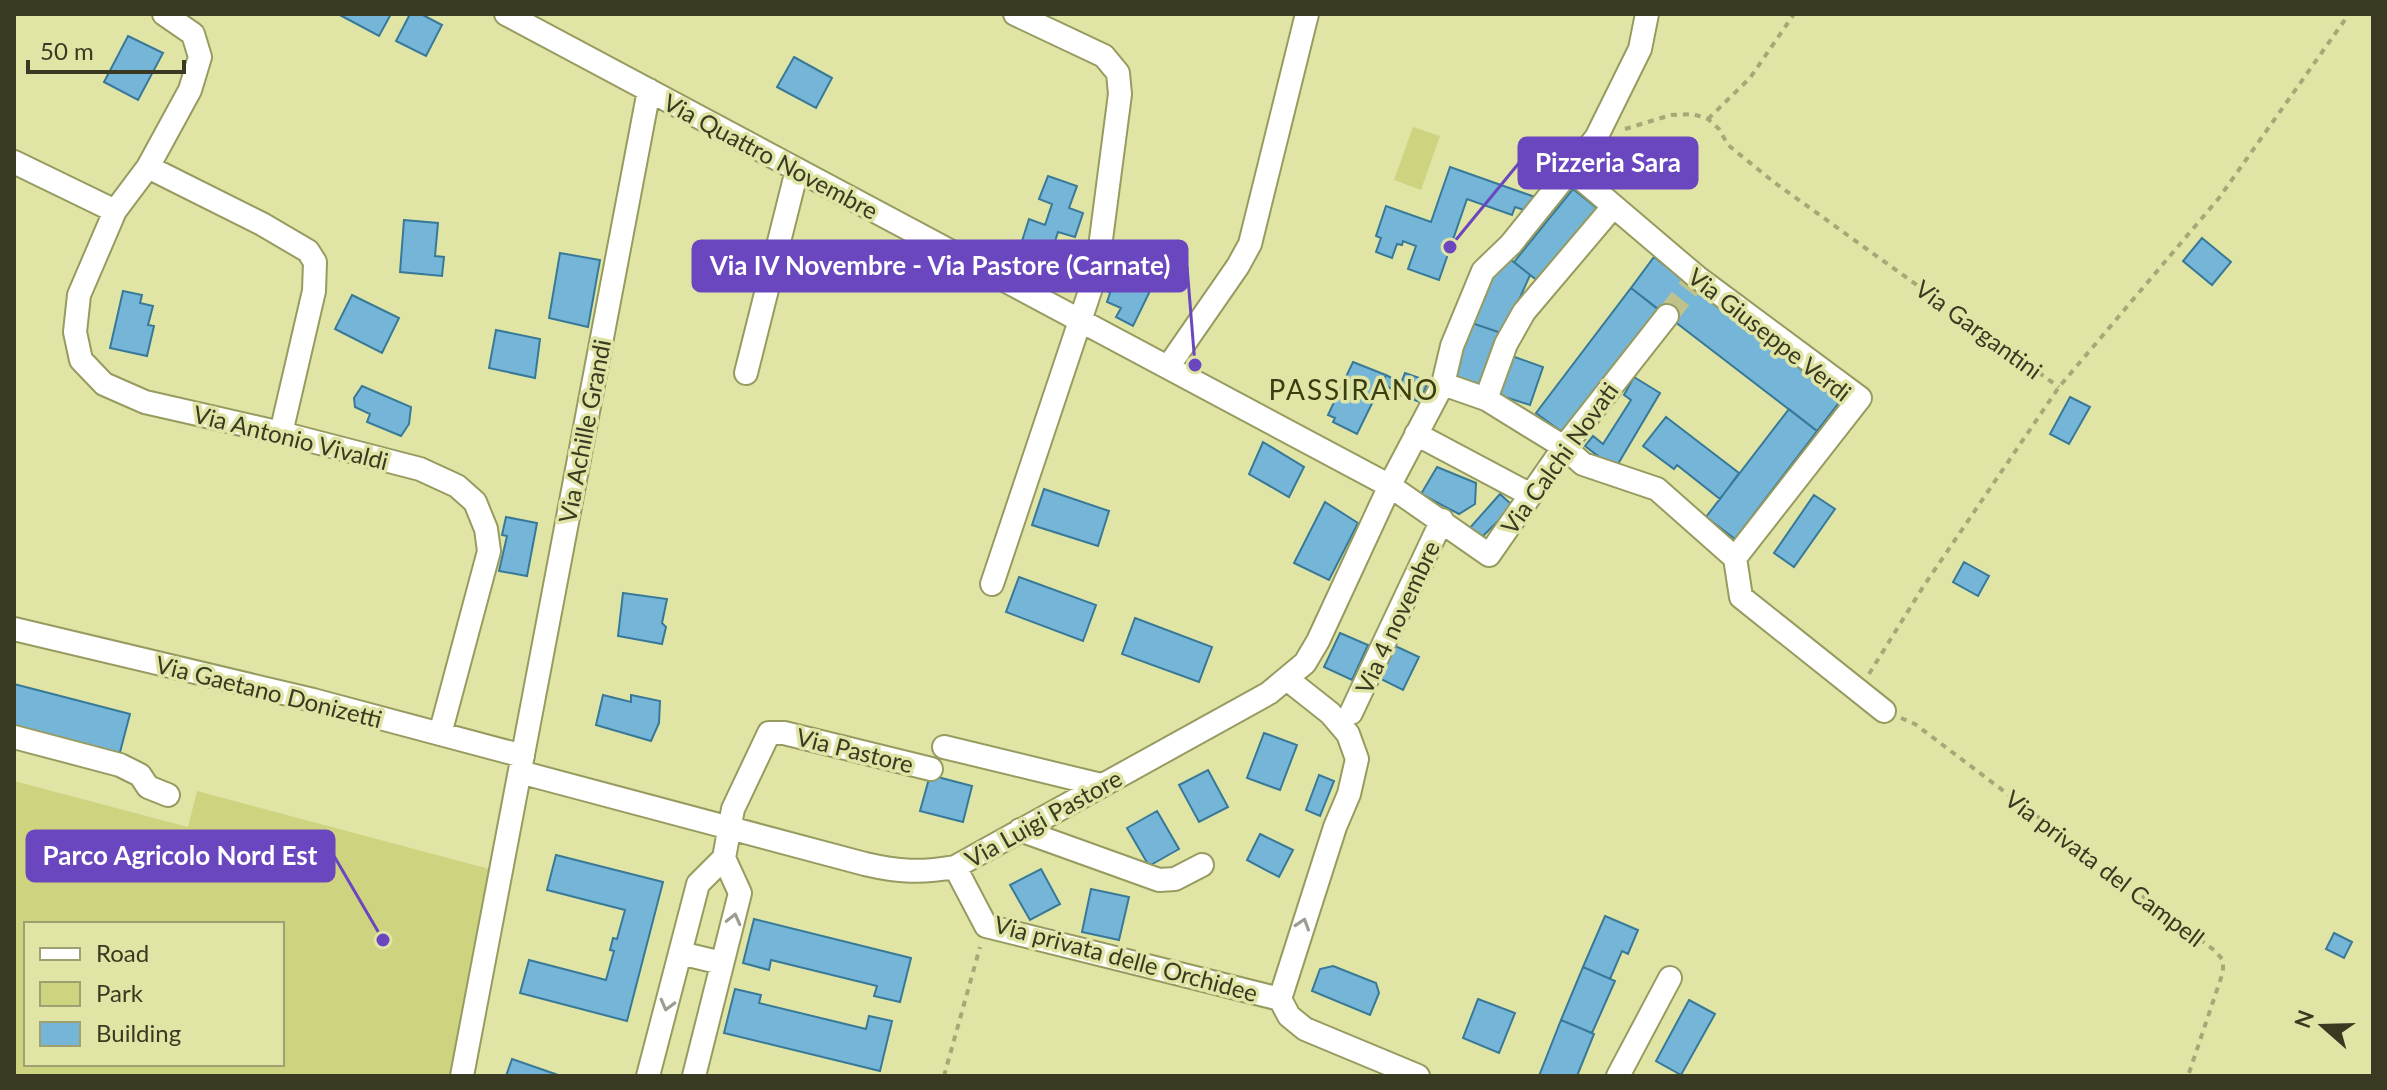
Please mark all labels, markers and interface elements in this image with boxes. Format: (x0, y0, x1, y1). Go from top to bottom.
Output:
scale bar (28, 24, 184, 74)
text: 50 m (40, 36, 94, 65)
street label: Via Quattro Novembre (659, 87, 883, 225)
callout: Pizzeria Sara (1519, 138, 1697, 188)
text: Pizzeria Sara (1535, 146, 1681, 178)
callout: Via IV Novembre - Via Pastore (Carnate) (693, 241, 1187, 291)
text: Via IV Novembre - Via Pastore (Carnate) (709, 249, 1170, 281)
street label: Via Giuseppe Verdi (1683, 261, 1857, 407)
street label: Via Gargantini (1910, 273, 2048, 385)
street label: Via Achille Grandi (552, 337, 616, 525)
district label: PASSIRANO (1269, 372, 1439, 406)
street label: Via Calchi Novati (1494, 377, 1624, 539)
street label: Via Antonio Vivaldi (191, 399, 391, 475)
street label: Via 4 novembre (1349, 536, 1445, 698)
street label: Via Gaetano Donizetti (153, 649, 385, 733)
street label: Via Pastore (794, 721, 916, 779)
street label: Via Luigi Pastore (960, 763, 1126, 873)
street label: Via privata del Campell (2000, 784, 2210, 952)
callout: Parco Agricolo Nord Est (27, 831, 334, 881)
text: Parco Agricolo Nord Est (43, 839, 318, 871)
street label: Via privata delle Orchidee (991, 909, 1261, 1007)
one-way arrow (724, 913, 741, 926)
one-way arrow (1294, 918, 1310, 932)
legend (24, 922, 284, 1066)
text: Road (96, 938, 149, 967)
text: Park (96, 978, 144, 1007)
north arrow (2283, 986, 2363, 1066)
one-way arrow (659, 998, 676, 1012)
text: N (2288, 1006, 2319, 1032)
text: Building (96, 1018, 181, 1047)

